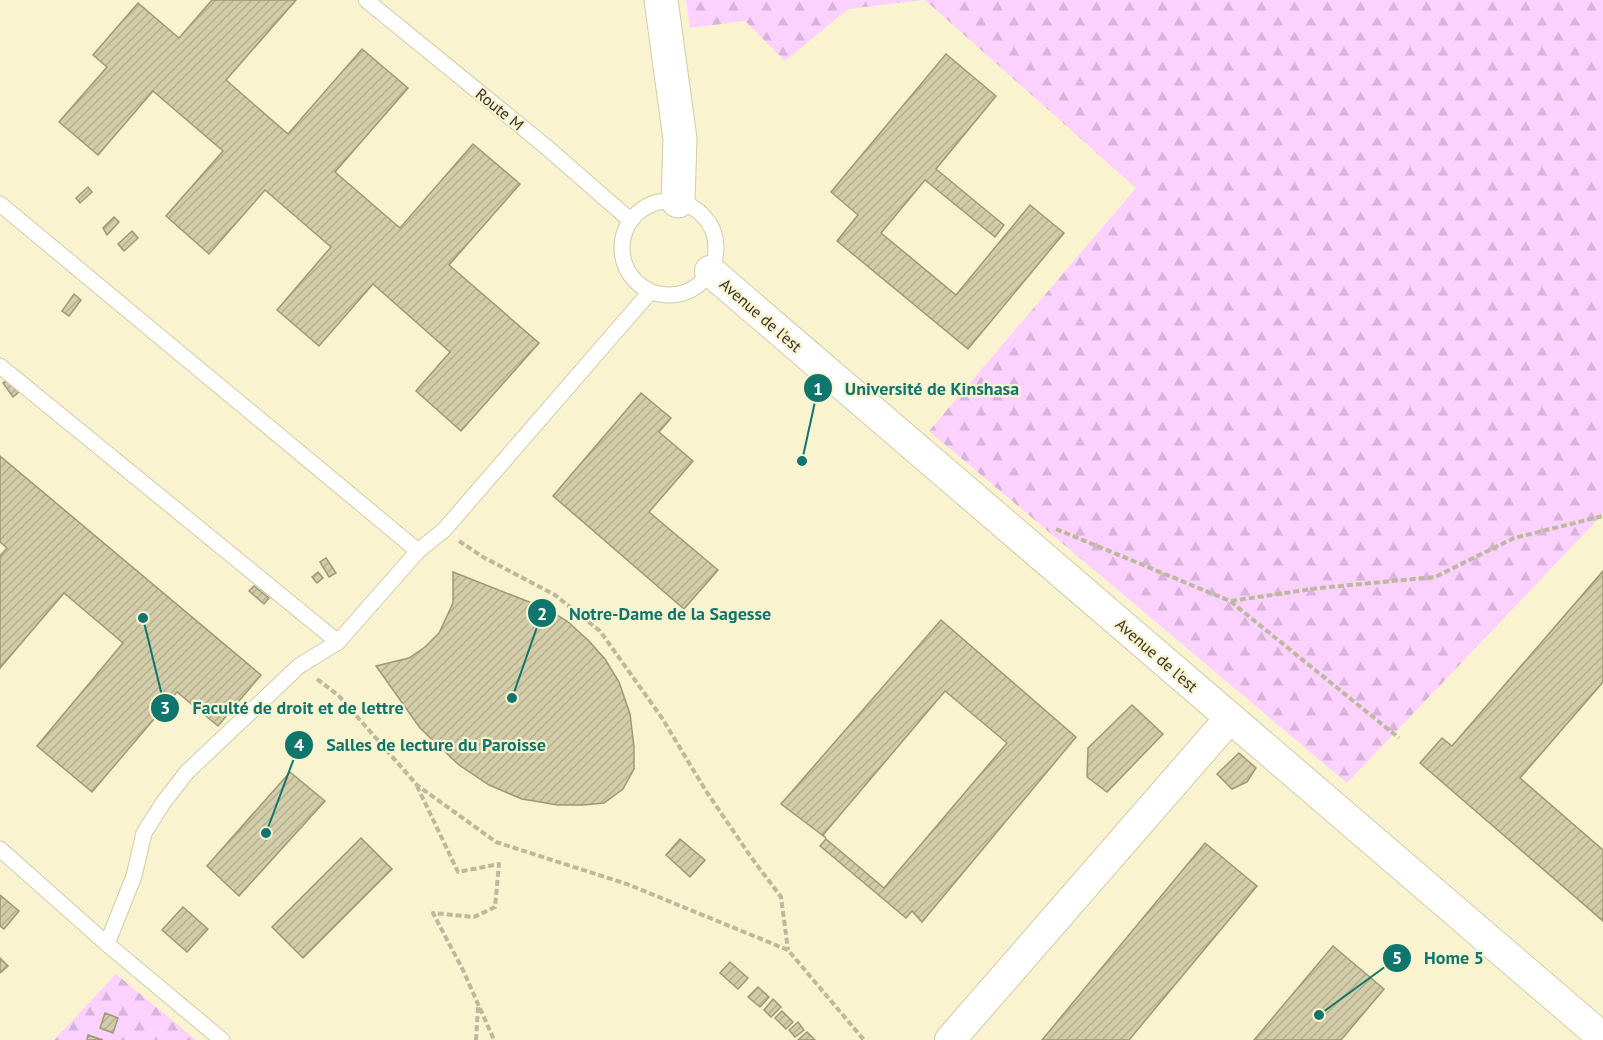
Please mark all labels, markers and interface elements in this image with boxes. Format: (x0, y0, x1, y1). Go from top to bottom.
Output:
street label: Route M (472, 84, 528, 134)
street label: Avenue de l'est (716, 274, 807, 356)
callout: Université de Kinshasa (803, 370, 1031, 406)
text: 1 (813, 377, 823, 400)
text: Université de Kinshasa (845, 377, 1019, 400)
callout: Notre-Dame de la Sagesse (527, 595, 783, 631)
text: 2 (537, 602, 547, 625)
text: Notre-Dame de la Sagesse (569, 602, 771, 625)
street label: Avenue de l'est (1112, 614, 1203, 696)
callout: Faculté de droit et de lettre (150, 690, 415, 726)
text: 3 (160, 696, 170, 719)
text: Faculté de droit et de lettre (192, 696, 404, 719)
callout: Salles de lecture du Paroisse (284, 727, 558, 763)
text: 4 (294, 733, 304, 756)
text: Salles de lecture du Paroisse (326, 733, 546, 756)
callout: Home 5 (1382, 940, 1495, 976)
text: 5 (1392, 946, 1402, 969)
text: Home 5 (1424, 946, 1484, 969)

